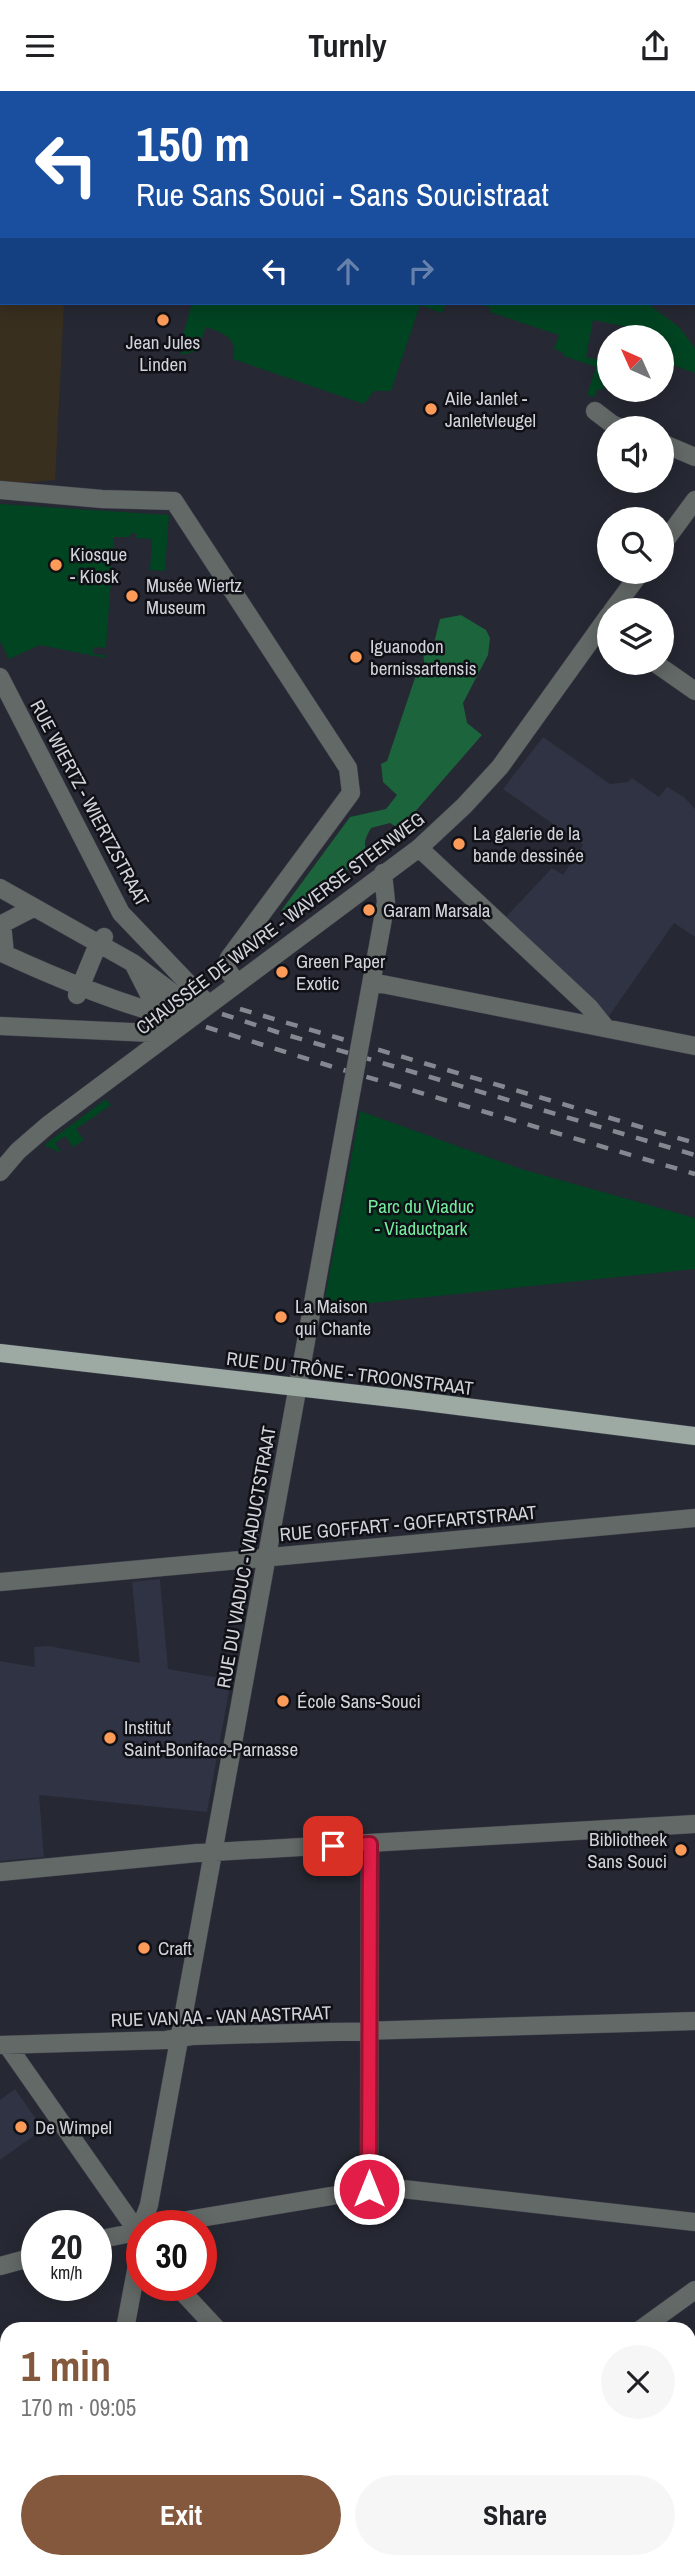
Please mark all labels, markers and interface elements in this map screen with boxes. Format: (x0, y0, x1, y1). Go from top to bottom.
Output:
text: Turnly (308, 24, 387, 67)
icon: menu (21, 27, 59, 65)
icon: share (636, 27, 674, 65)
text: 150 m (136, 110, 250, 176)
icon: left (21, 119, 112, 210)
text: Rue Sans Souci - Sans Soucistraat (136, 173, 549, 216)
icon: left (256, 252, 294, 290)
icon: ahead (329, 252, 367, 290)
icon: right (402, 252, 440, 290)
marker: Jean Jules Linden (155, 312, 171, 328)
north arrow (597, 325, 674, 403)
map controls (597, 325, 674, 675)
place label: Jean Jules Linden (126, 329, 200, 377)
place label: Aile Janlet - Janletvleugel (444, 385, 536, 433)
marker: Aile Janlet - Janletvleugel (423, 401, 439, 417)
button: sound (597, 416, 674, 493)
button: search (597, 507, 674, 584)
place label: Kiosque - Kiosk (70, 541, 127, 589)
marker: Kiosque - Kiosk (48, 557, 64, 573)
place label: Musée Wiertz Museum (146, 572, 242, 620)
marker: Musée Wiertz Museum (124, 588, 140, 604)
button: layers (597, 598, 674, 675)
place label: Iguanodon bernissartensis (370, 633, 477, 681)
marker: Iguanodon bernissartensis (348, 649, 364, 665)
street label: RUE WIERTZ - WIERTZSTRAAT (24, 695, 156, 911)
street label: CHAUSSÉE DE WAVRE - WAVERSE STEENWEG (130, 806, 430, 1040)
place label: La galerie de la bande dessinée (473, 820, 584, 868)
marker: La galerie de la bande dessinée (451, 836, 467, 852)
place label: Garam Marsala (383, 897, 491, 923)
marker: Garam Marsala (361, 902, 377, 918)
place label: Green Paper Exotic (296, 948, 386, 996)
marker: Green Paper Exotic (274, 964, 290, 980)
park label: Parc du Viaduc - Viaductpark (368, 1193, 474, 1241)
place label: La Maison qui Chante (295, 1293, 371, 1341)
marker: La Maison qui Chante (273, 1309, 289, 1325)
street label: RUE DU TRÔNE - TROONSTRAAT (225, 1345, 475, 1401)
street label: RUE DU VIADUC - VIADUCTSTRAAT (210, 1424, 282, 1690)
street label: RUE GOFFART - GOFFARTSTRAAT (278, 1499, 538, 1547)
place label: École Sans-Souci (297, 1688, 421, 1714)
marker: École Sans-Souci (275, 1693, 291, 1709)
place label: Institut Saint-Boniface-Parnasse (124, 1714, 298, 1762)
marker: Institut Saint-Boniface-Parnasse (102, 1730, 118, 1746)
pin (303, 1816, 363, 1876)
place label: Bibliotheek Sans Souci (587, 1826, 667, 1874)
icon: arrive (314, 1827, 352, 1865)
marker: Bibliotheek Sans Souci (673, 1842, 689, 1858)
place label: Craft (158, 1935, 192, 1961)
marker: Craft (136, 1940, 152, 1956)
street label: RUE VAN AA - VAN AASTRAAT (110, 1999, 332, 2033)
place label: De Wimpel (35, 2114, 112, 2140)
marker: De Wimpel (13, 2119, 29, 2135)
position arrow (332, 2152, 406, 2226)
speed limit sign: 30 (126, 2210, 217, 2301)
text: 20 (51, 2223, 82, 2270)
text: km/h (51, 2260, 83, 2285)
text: 1 min (21, 2338, 111, 2394)
button: close (601, 2345, 675, 2419)
text: 170 m · 09:05 (21, 2392, 136, 2423)
button: Exit (21, 2475, 341, 2555)
button: Share (355, 2475, 675, 2555)

